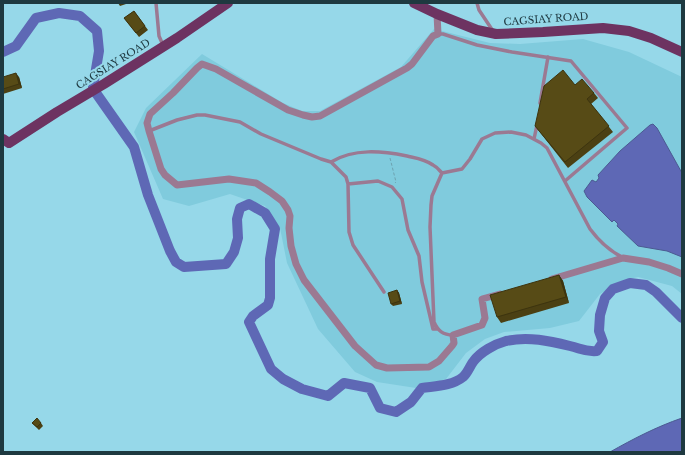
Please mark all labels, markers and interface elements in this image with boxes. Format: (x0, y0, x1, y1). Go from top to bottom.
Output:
street label: CAGSIAY ROAD (503, 10, 589, 28)
street label: CAGSIAY ROAD (73, 36, 153, 92)

